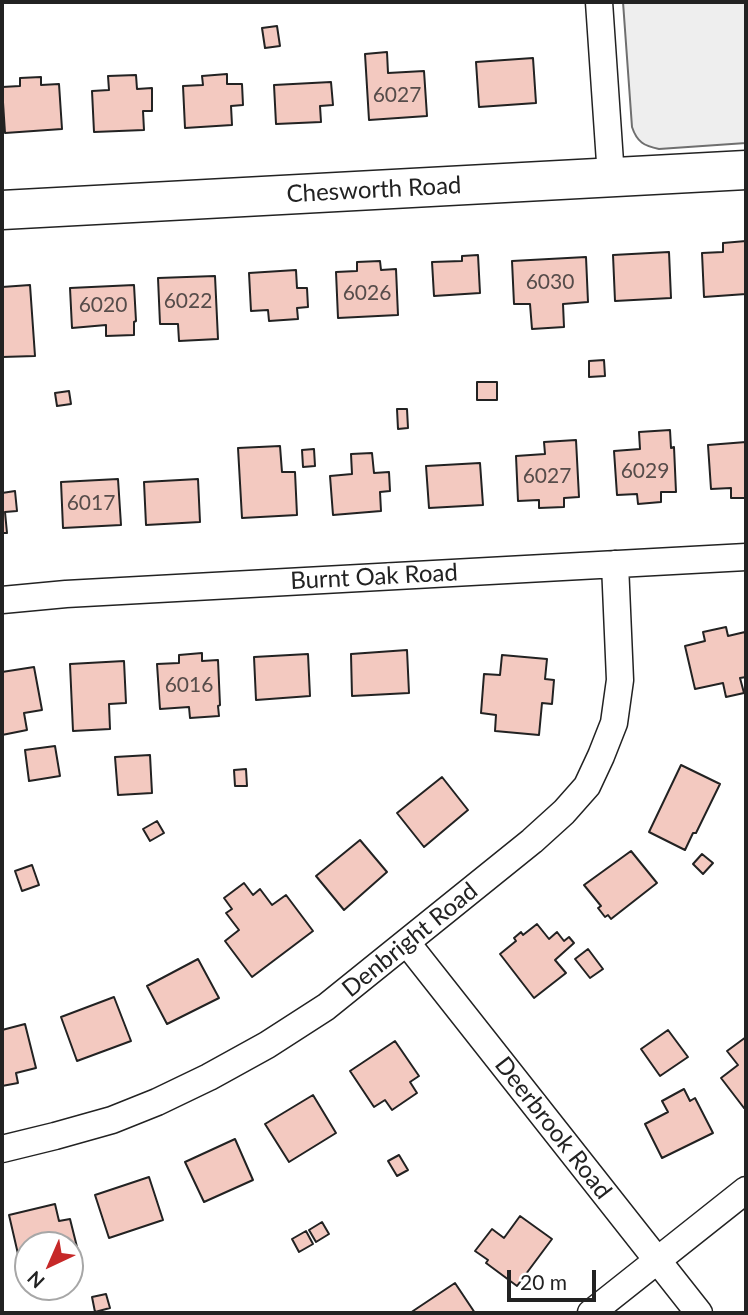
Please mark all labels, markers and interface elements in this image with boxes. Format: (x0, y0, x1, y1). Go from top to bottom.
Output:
house number: 6027 (373, 82, 421, 108)
street label: Chesworth Road (286, 171, 462, 209)
house number: 6030 (526, 269, 574, 295)
house number: 6026 (343, 280, 391, 306)
house number: 6022 (164, 288, 212, 314)
house number: 6020 (79, 292, 127, 318)
house number: 6029 (621, 458, 669, 484)
house number: 6027 (523, 463, 571, 489)
house number: 6017 (67, 490, 115, 516)
street label: Burnt Oak Road (289, 558, 459, 596)
house number: 6016 (165, 672, 213, 698)
street label: Denbright Road (337, 877, 483, 1003)
street label: Deerbrook Road (489, 1051, 617, 1205)
north arrow (14, 1231, 84, 1301)
scale bar (510, 1256, 599, 1300)
text: N (22, 1267, 49, 1293)
text: 20 m (520, 1269, 567, 1294)

